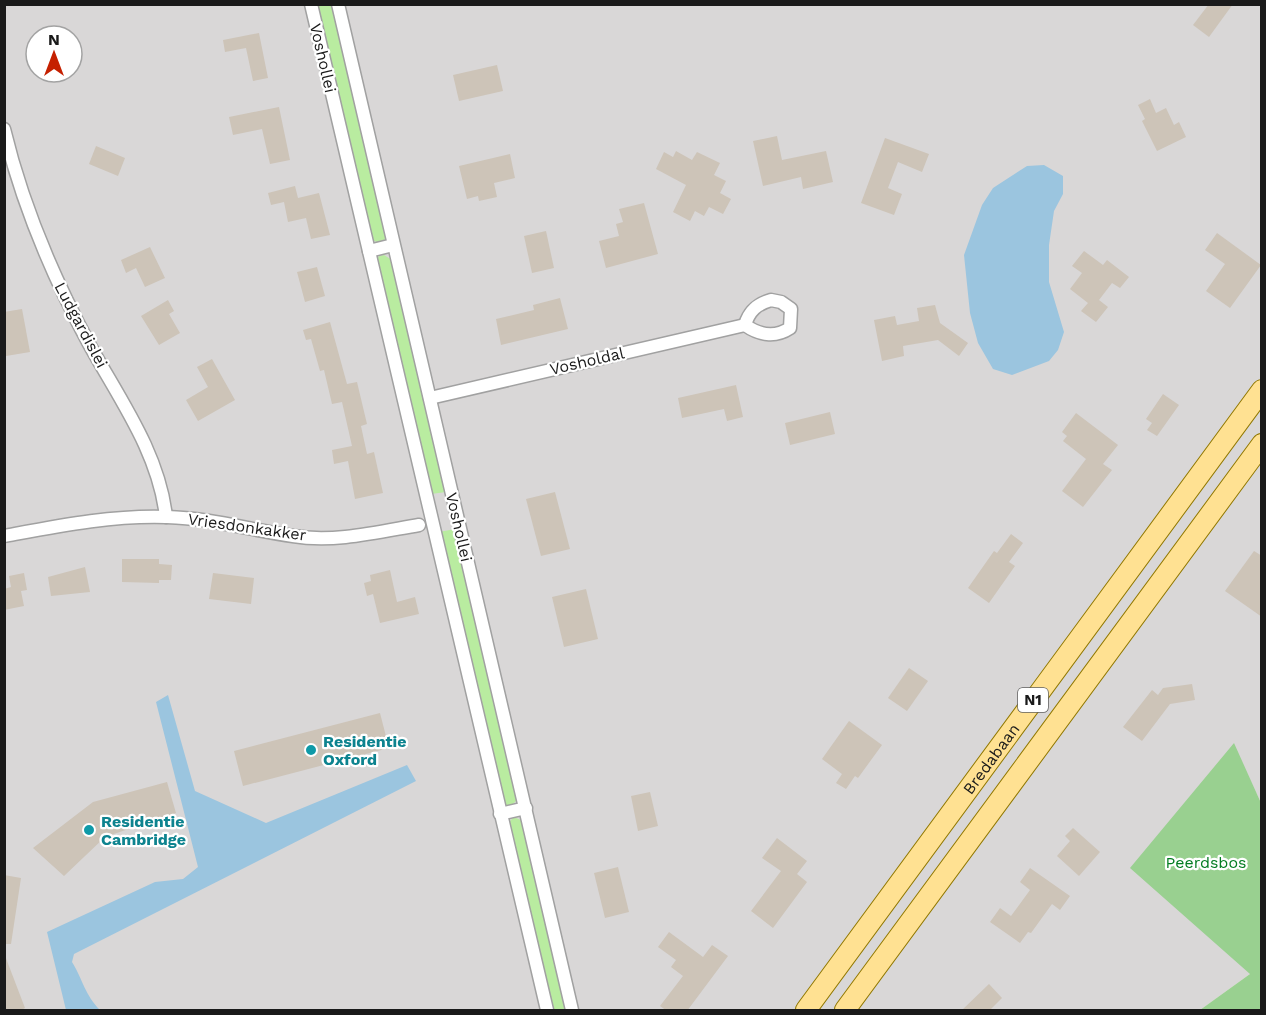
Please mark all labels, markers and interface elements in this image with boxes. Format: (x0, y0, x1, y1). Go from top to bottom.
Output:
street label: Voshollei (306, 22, 340, 94)
north arrow (24, 24, 84, 84)
text: N (48, 30, 60, 49)
street label: Ludgardislei (50, 279, 112, 371)
street label: Vosholdal (548, 343, 626, 379)
street label: Voshollei (442, 491, 476, 563)
street label: Vriesdonkakker (187, 509, 308, 545)
road number: N1 (1018, 688, 1048, 712)
street label: Bredabaan (959, 720, 1023, 798)
place label: Residentie Oxford (323, 732, 406, 769)
marker: Residentie Oxford (304, 743, 318, 757)
place label: Residentie Cambridge (101, 812, 186, 849)
marker: Residentie Cambridge (82, 823, 96, 837)
park label: Peerdsbos (1166, 853, 1246, 872)

